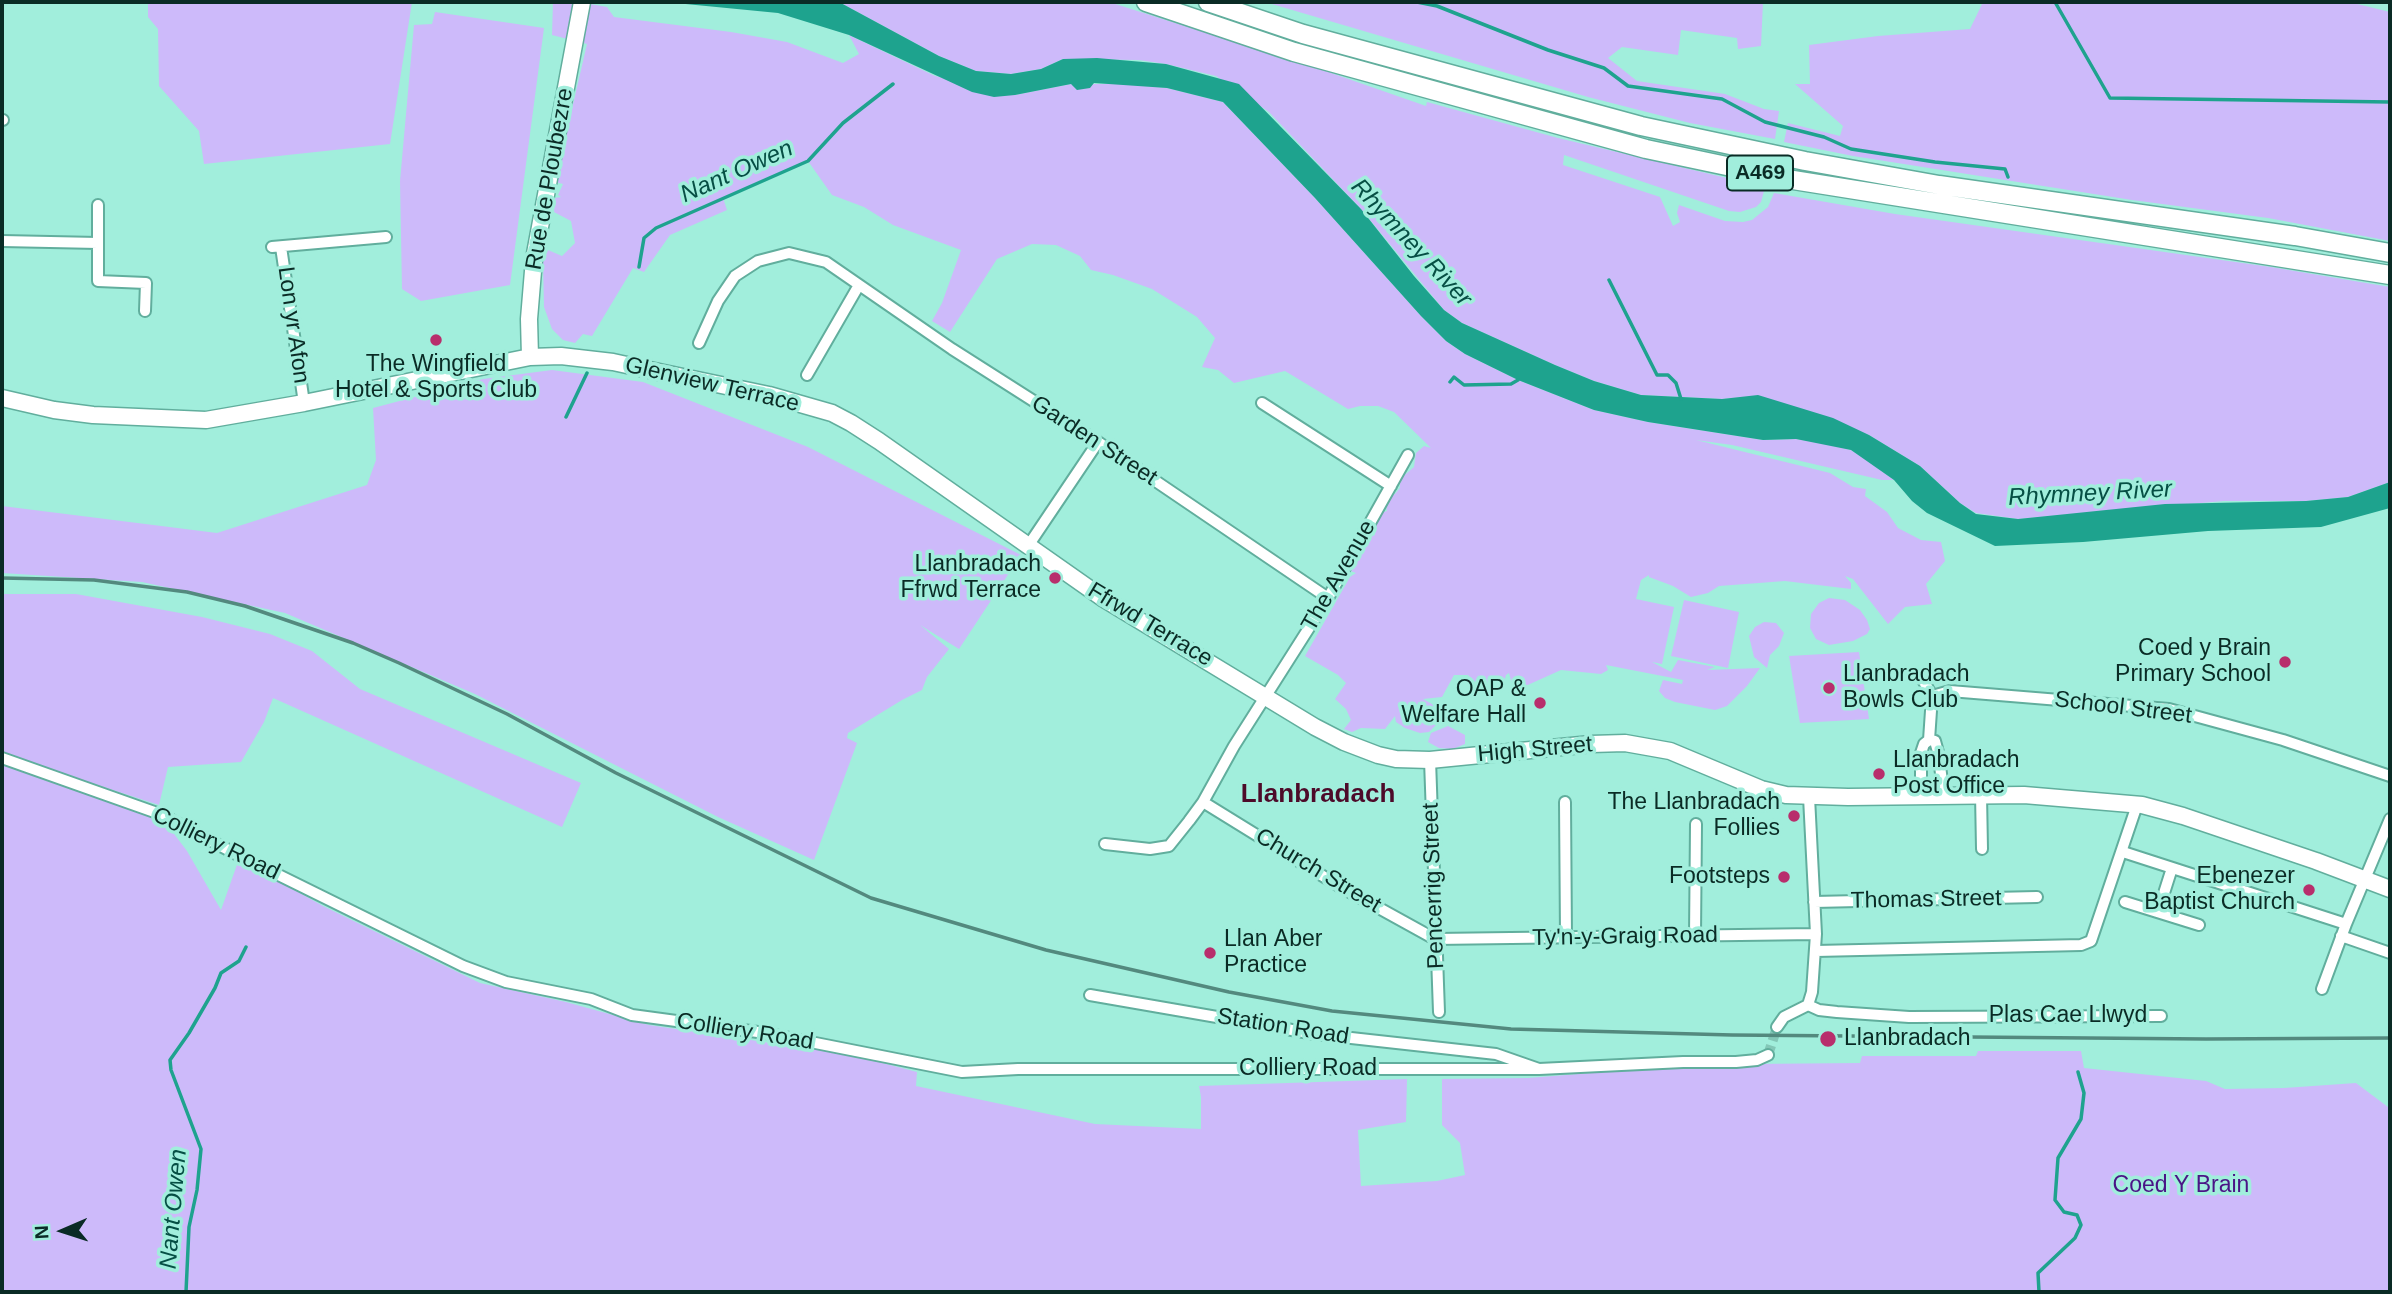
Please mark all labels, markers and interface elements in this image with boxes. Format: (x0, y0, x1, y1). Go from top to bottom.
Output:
street label: Rue de Ploubezre (520, 86, 580, 272)
water label: Nant Owen (676, 134, 798, 210)
road number: A469 (1727, 156, 1793, 190)
water label: Rhymney River (1345, 173, 1477, 313)
street label: Lon yr Afon (271, 265, 315, 385)
marker: The Wingfield Hotel & Sports Club (428, 332, 444, 348)
place label: The Wingfield Hotel & Sports Club (335, 351, 537, 405)
street label: Glenview Terrace (622, 352, 802, 418)
street label: Garden Street (1026, 390, 1162, 492)
water label: Rhymney River (2007, 475, 2173, 513)
street label: The Avenue (1296, 516, 1382, 636)
place label: Llanbradach Ffrwd Terrace (900, 551, 1041, 605)
marker: Llanbradach Ffrwd Terrace (1047, 570, 1063, 586)
street label: Ffrwd Terrace (1083, 577, 1217, 673)
place label: Coed y Brain Primary School (2115, 635, 2271, 689)
marker: Coed y Brain Primary School (2277, 654, 2293, 670)
place label: Llanbradach Bowls Club (1843, 661, 1970, 715)
place label: OAP & Welfare Hall (1401, 676, 1526, 730)
marker: Llanbradach Bowls Club (1821, 680, 1837, 696)
street label: School Street (2053, 686, 2193, 730)
marker: OAP & Welfare Hall (1532, 695, 1548, 711)
street label: High Street (1476, 731, 1594, 769)
place label: Llanbradach Post Office (1893, 747, 2020, 801)
marker: Llanbradach Post Office (1871, 766, 1887, 782)
district label: Llanbradach (1241, 779, 1395, 811)
place label: The Llanbradach Follies (1607, 789, 1780, 843)
street label: Colliery Road (148, 801, 284, 887)
street label: Pencerrig Street (1417, 802, 1451, 970)
marker: The Llanbradach Follies (1786, 808, 1802, 824)
street label: Church Street (1250, 823, 1386, 919)
place label: Footsteps (1669, 863, 1770, 891)
place label: Ebenezer Baptist Church (2144, 863, 2295, 917)
marker: Footsteps (1776, 869, 1792, 885)
marker: Ebenezer Baptist Church (2301, 882, 2317, 898)
street label: Thomas Street (1850, 885, 2002, 915)
street label: Ty'n-y-Graig Road (1532, 922, 1718, 952)
place label: Llan Aber Practice (1224, 926, 1322, 980)
marker: Llan Aber Practice (1202, 945, 1218, 961)
street label: Plas Cae Llwyd (1989, 1002, 2147, 1030)
street label: Station Road (1215, 1003, 1351, 1051)
street label: Colliery Road (675, 1008, 815, 1056)
place label: Llanbradach (1844, 1025, 1971, 1053)
marker: Llanbradach (1818, 1029, 1838, 1049)
street label: Colliery Road (1239, 1055, 1377, 1083)
water label: Nant Owen (154, 1148, 194, 1270)
park label: Coed Y Brain (2113, 1172, 2249, 1200)
north arrow (28, 1196, 98, 1266)
text: N (31, 1225, 52, 1240)

